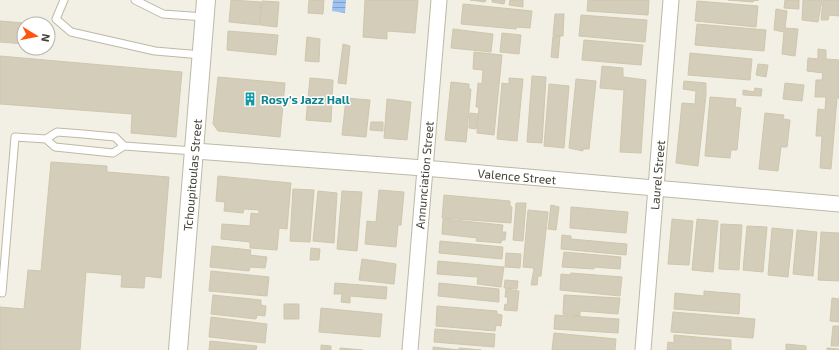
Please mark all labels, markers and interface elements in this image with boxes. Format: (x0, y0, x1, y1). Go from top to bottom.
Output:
north arrow (16, 16, 56, 56)
text: N (39, 33, 53, 43)
building icon: Rosy's Jazz Hall (242, 91, 258, 107)
place label: Rosy's Jazz Hall (261, 92, 350, 107)
street label: Tchoupitoulas Street (180, 118, 204, 232)
street label: Annunciation Street (412, 120, 436, 229)
street label: Laurel Street (647, 139, 667, 210)
street label: Valence Street (477, 166, 557, 186)

